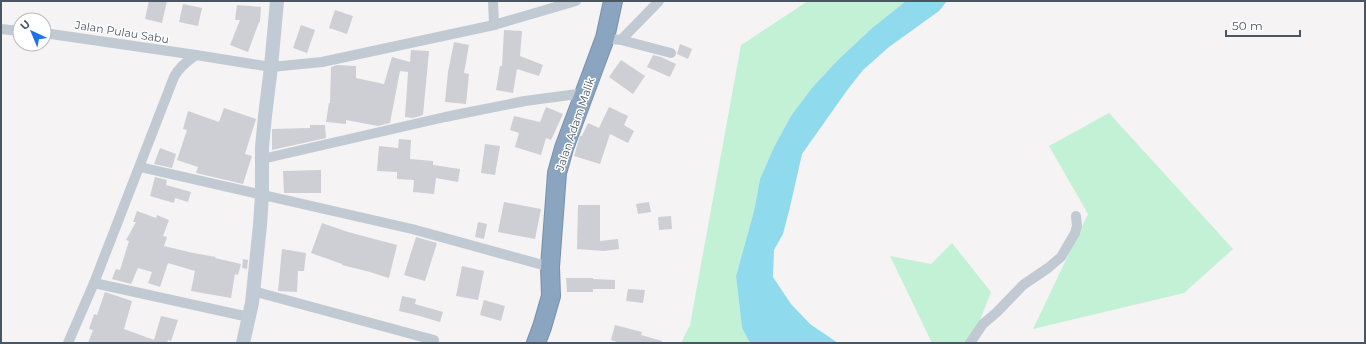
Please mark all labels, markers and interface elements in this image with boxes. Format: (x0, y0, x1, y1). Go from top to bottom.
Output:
north arrow (12, 12, 52, 52)
scale bar (1226, 12, 1300, 38)
text: U (17, 17, 33, 33)
street label: Jalan Pulau Sabu (73, 18, 170, 46)
text: 50 m (1232, 18, 1263, 33)
street label: Jalan Adam Malik (552, 75, 598, 173)

